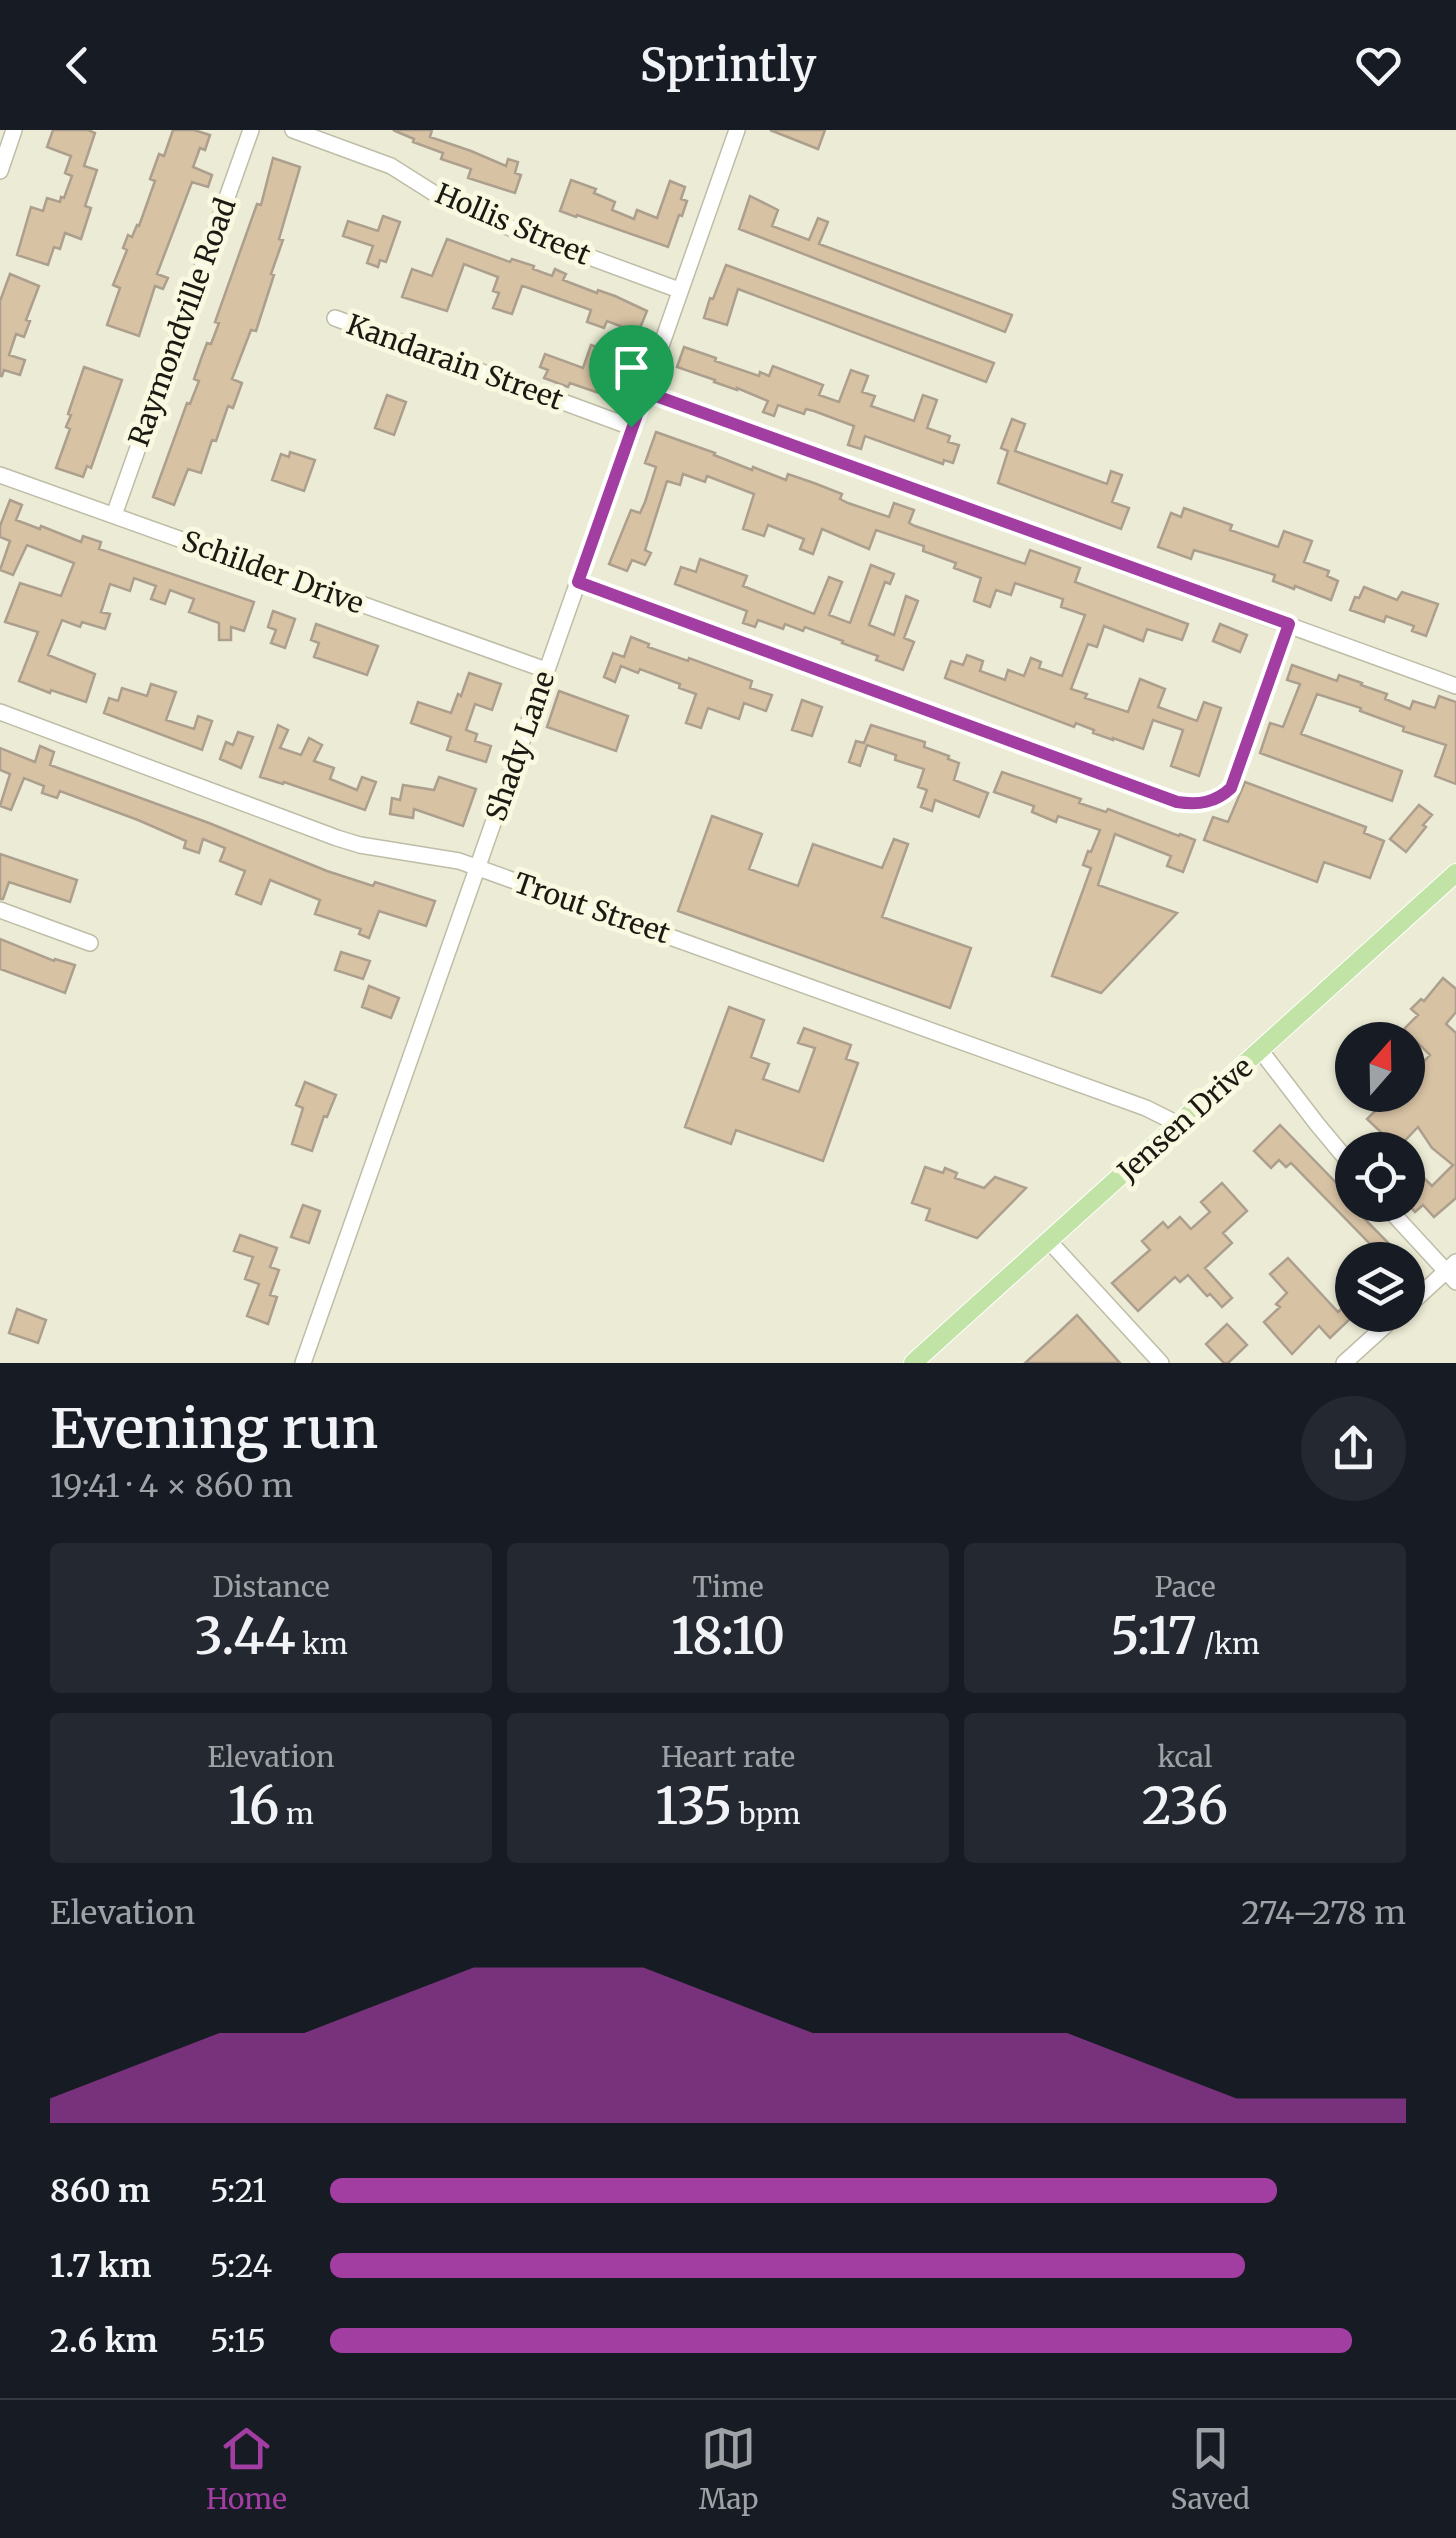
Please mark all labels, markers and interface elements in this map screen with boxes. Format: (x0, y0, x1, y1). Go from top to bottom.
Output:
text: Sprintly (640, 37, 816, 93)
icon: back (50, 38, 105, 93)
icon: heart (1351, 38, 1406, 93)
street label: Hollis Street (430, 175, 596, 273)
street label: Raymondville Road (120, 193, 244, 451)
street label: Kandarain Street (342, 306, 568, 418)
pin (589, 325, 674, 428)
icon: arrive (604, 340, 659, 395)
street label: Schilder Drive (177, 523, 369, 621)
street label: Shady Lane (478, 666, 562, 826)
street label: Trout Street (509, 865, 675, 951)
north arrow (1335, 1022, 1425, 1112)
map controls (1335, 1022, 1425, 1332)
street label: Jensen Drive (1109, 1049, 1260, 1190)
button: locate (1335, 1132, 1425, 1222)
button: layers (1335, 1242, 1425, 1332)
text: Evening run (50, 1394, 378, 1463)
button: share (1301, 1396, 1406, 1501)
text: 19:41 · 4 × 860 m (50, 1466, 293, 1506)
text: Distance (212, 1569, 330, 1605)
text: Time (693, 1569, 764, 1605)
text: Pace (1154, 1569, 1216, 1605)
text: 3.44 (194, 1605, 296, 1668)
text: 18:10 (671, 1605, 785, 1668)
text: 5:17 (1110, 1605, 1197, 1668)
text: km (296, 1626, 348, 1662)
text: /km (1197, 1626, 1260, 1662)
text: Elevation (207, 1739, 335, 1775)
text: Heart rate (661, 1739, 795, 1775)
text: kcal (1157, 1739, 1213, 1775)
text: 16 (228, 1775, 279, 1838)
text: 135 (655, 1775, 732, 1838)
text: 236 (1142, 1775, 1228, 1838)
text: m (279, 1796, 314, 1832)
text: bpm (732, 1796, 801, 1832)
text: Elevation (50, 1893, 195, 1933)
text: 274–278 m (1241, 1893, 1406, 1933)
text: 860 m (50, 2171, 150, 2211)
text: 5:21 (210, 2171, 267, 2211)
text: 1.7 km (50, 2246, 151, 2286)
text: 5:24 (210, 2246, 272, 2286)
text: 2.6 km (50, 2321, 158, 2361)
text: 5:15 (210, 2321, 266, 2361)
tab: Home (206, 2421, 287, 2517)
tab: Map (699, 2421, 759, 2517)
tab: Saved (1171, 2421, 1250, 2517)

